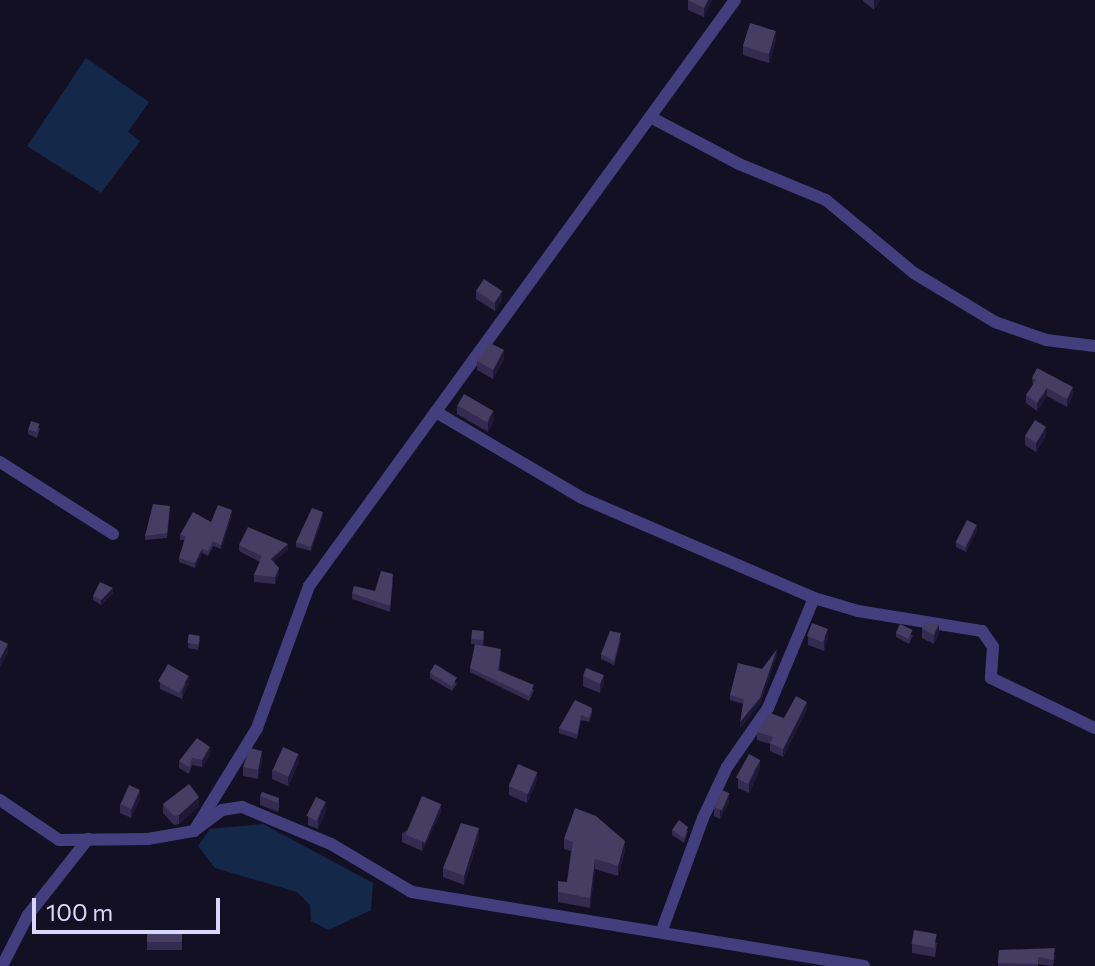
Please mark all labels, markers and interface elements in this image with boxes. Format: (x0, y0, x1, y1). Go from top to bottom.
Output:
scale bar (36, 882, 224, 932)
text: 100 m (46, 897, 113, 926)

